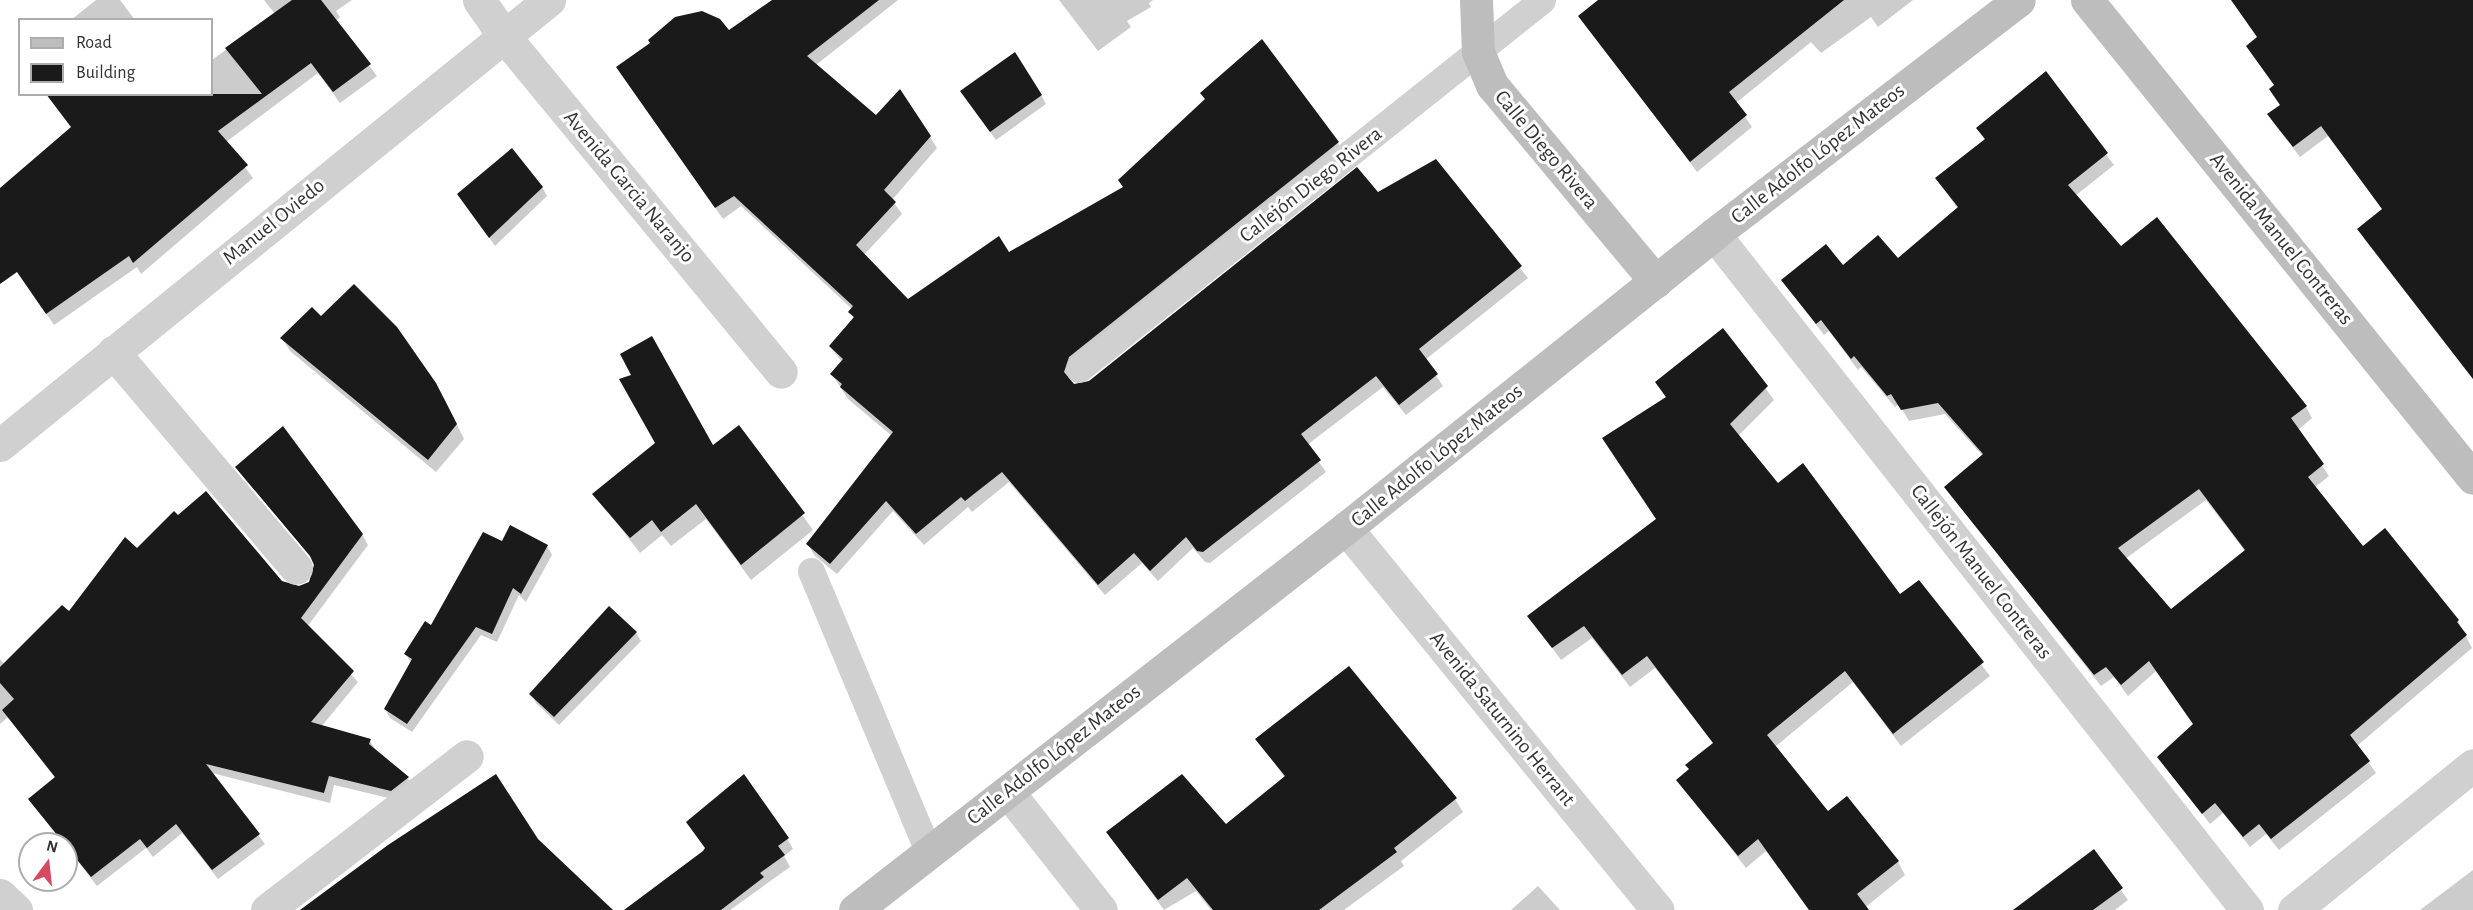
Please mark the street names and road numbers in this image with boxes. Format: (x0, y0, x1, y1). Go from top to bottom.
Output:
street label: Calle Adolfo López Mateos (1726, 78, 1910, 230)
street label: Calle Diego Rivera (1489, 85, 1603, 215)
street label: Avenida Garcia Naranjo (558, 106, 700, 268)
street label: Callejón Diego Rivera (1235, 122, 1387, 248)
street label: Avenida Manuel Contreras (2204, 148, 2358, 330)
street label: Manuel Oviedo (218, 173, 330, 271)
street label: Calle Adolfo López Mateos (1346, 379, 1528, 533)
street label: Callejón Manuel Contreras (1905, 480, 2057, 664)
street label: Avenida Saturnino Herrant (1424, 626, 1580, 812)
street label: Calle Adolfo López Mateos (962, 679, 1146, 831)

